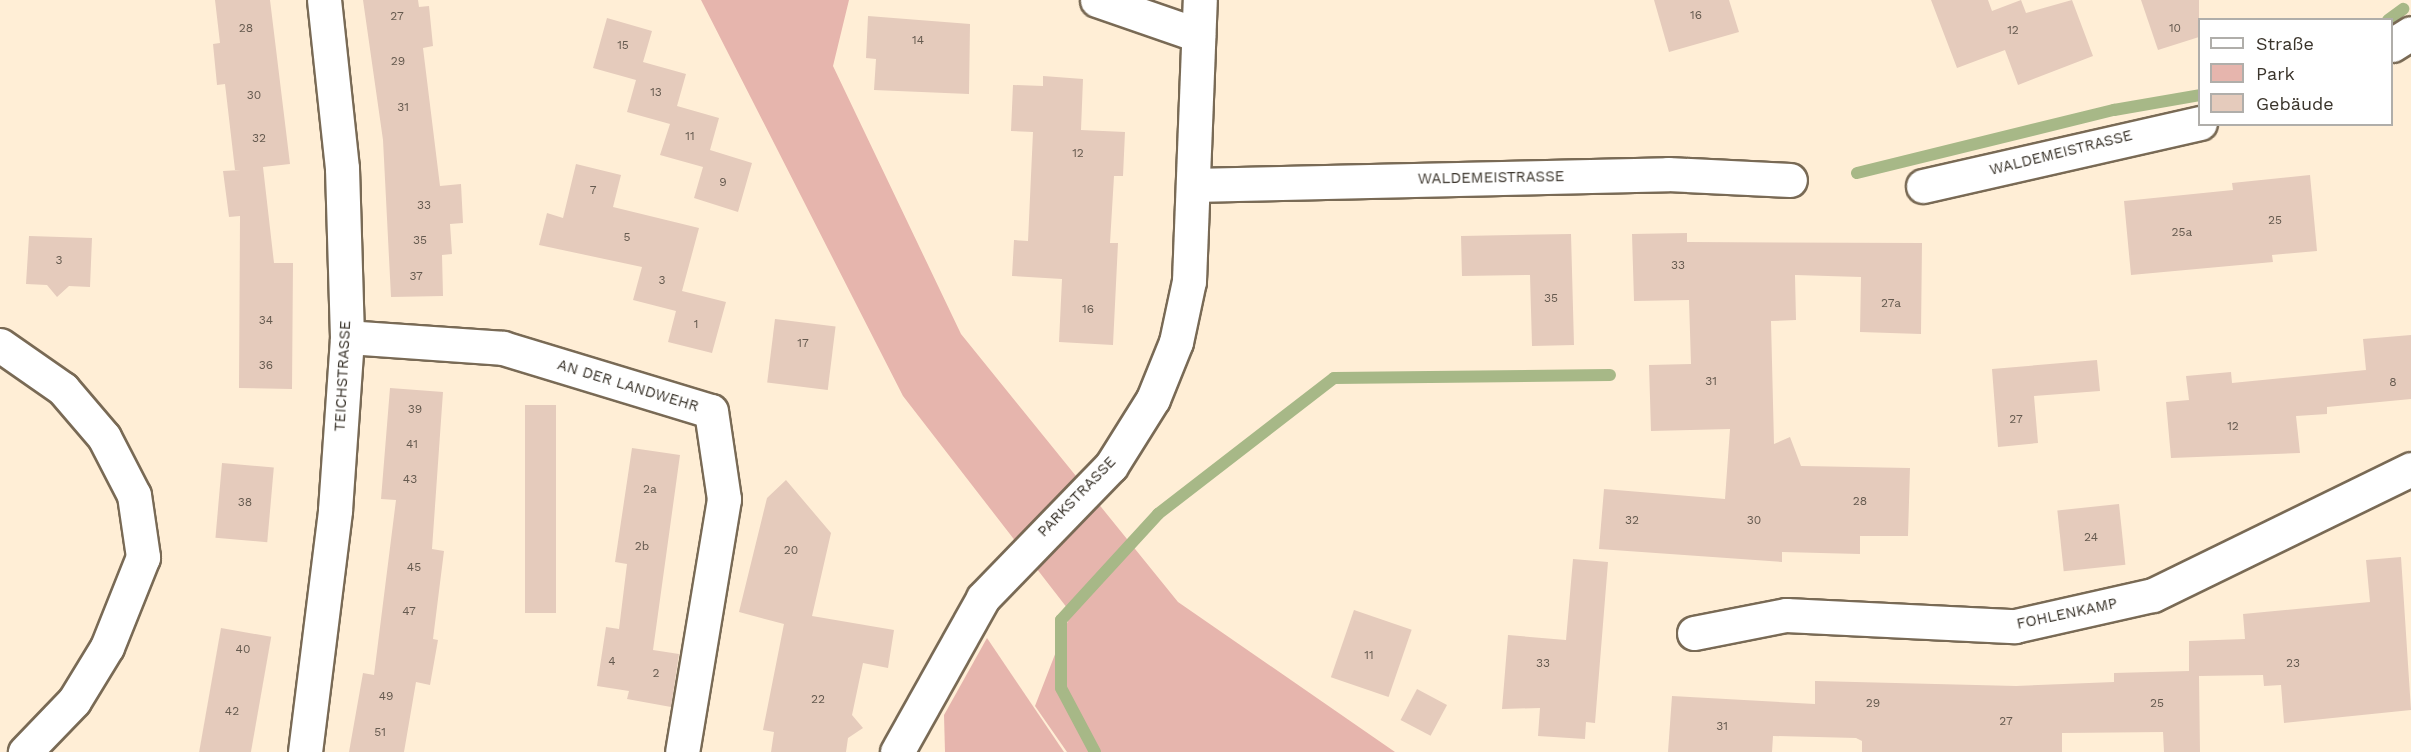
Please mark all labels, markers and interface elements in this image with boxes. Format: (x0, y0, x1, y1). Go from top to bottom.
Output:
house number: 16 (1690, 9, 1702, 23)
house number: 27 (390, 10, 404, 24)
legend (2198, 18, 2393, 126)
house number: 28 (239, 22, 253, 36)
house number: 10 (2169, 22, 2181, 36)
house number: 12 (2007, 24, 2019, 38)
text: Straße (2256, 33, 2314, 54)
house number: 14 (912, 34, 924, 48)
house number: 15 (617, 39, 629, 53)
house number: 29 (391, 55, 405, 69)
text: Park (2256, 63, 2295, 84)
house number: 13 (650, 86, 662, 100)
house number: 30 (247, 89, 261, 103)
text: Gebäude (2256, 93, 2334, 114)
house number: 31 (397, 101, 409, 115)
street label: WALDEMEISTRASSE (1988, 127, 2134, 179)
house number: 11 (685, 130, 695, 144)
house number: 32 (252, 132, 266, 146)
house number: 12 (1072, 147, 1084, 161)
street label: WALDEMEISTRASSE (1418, 168, 1564, 188)
house number: 9 (719, 176, 727, 190)
house number: 7 (590, 184, 596, 198)
house number: 33 (417, 199, 431, 213)
house number: 25 (2268, 214, 2282, 228)
house number: 25a (2172, 226, 2192, 240)
house number: 5 (624, 231, 630, 245)
house number: 35 (413, 234, 427, 248)
house number: 3 (56, 254, 62, 268)
house number: 33 (1671, 259, 1685, 273)
house number: 37 (409, 270, 423, 284)
house number: 3 (659, 274, 665, 288)
house number: 35 (1544, 292, 1558, 306)
house number: 27a (1881, 297, 1901, 311)
house number: 16 (1082, 303, 1094, 317)
house number: 34 (259, 314, 273, 328)
house number: 1 (694, 318, 698, 332)
street label: TEICHSTRASSE (331, 320, 355, 432)
house number: 17 (797, 337, 809, 351)
street label: AN DER LANDWEHR (555, 356, 701, 416)
house number: 36 (259, 359, 273, 373)
house number: 31 (1705, 375, 1717, 389)
house number: 8 (2389, 376, 2397, 390)
house number: 39 (408, 403, 422, 417)
house number: 27 (2009, 413, 2023, 427)
house number: 12 (2227, 420, 2239, 434)
house number: 41 (406, 438, 418, 452)
street label: PARKSTRASSE (1034, 453, 1120, 541)
house number: 43 (403, 473, 417, 487)
house number: 2a (643, 483, 657, 497)
house number: 28 (1853, 495, 1867, 509)
house number: 38 (238, 496, 252, 510)
house number: 32 (1625, 514, 1639, 528)
house number: 30 (1747, 514, 1761, 528)
house number: 24 (2084, 531, 2098, 545)
house number: 2b (635, 540, 649, 554)
house number: 20 (784, 544, 798, 558)
house number: 45 (407, 561, 421, 575)
street label: FOHLENKAMP (2015, 595, 2119, 633)
house number: 47 (402, 605, 416, 619)
house number: 40 (236, 643, 250, 657)
house number: 11 (1364, 649, 1374, 663)
house number: 4 (608, 655, 616, 669)
house number: 33 (1536, 657, 1550, 671)
house number: 23 (2286, 657, 2300, 671)
house number: 2 (653, 667, 659, 681)
house number: 49 (379, 690, 393, 704)
house number: 22 (811, 693, 825, 707)
house number: 29 (1866, 697, 1880, 711)
house number: 25 (2150, 697, 2164, 711)
house number: 42 (225, 705, 239, 719)
house number: 27 (1999, 715, 2013, 729)
house number: 31 (1716, 720, 1728, 734)
house number: 51 (374, 726, 386, 740)

